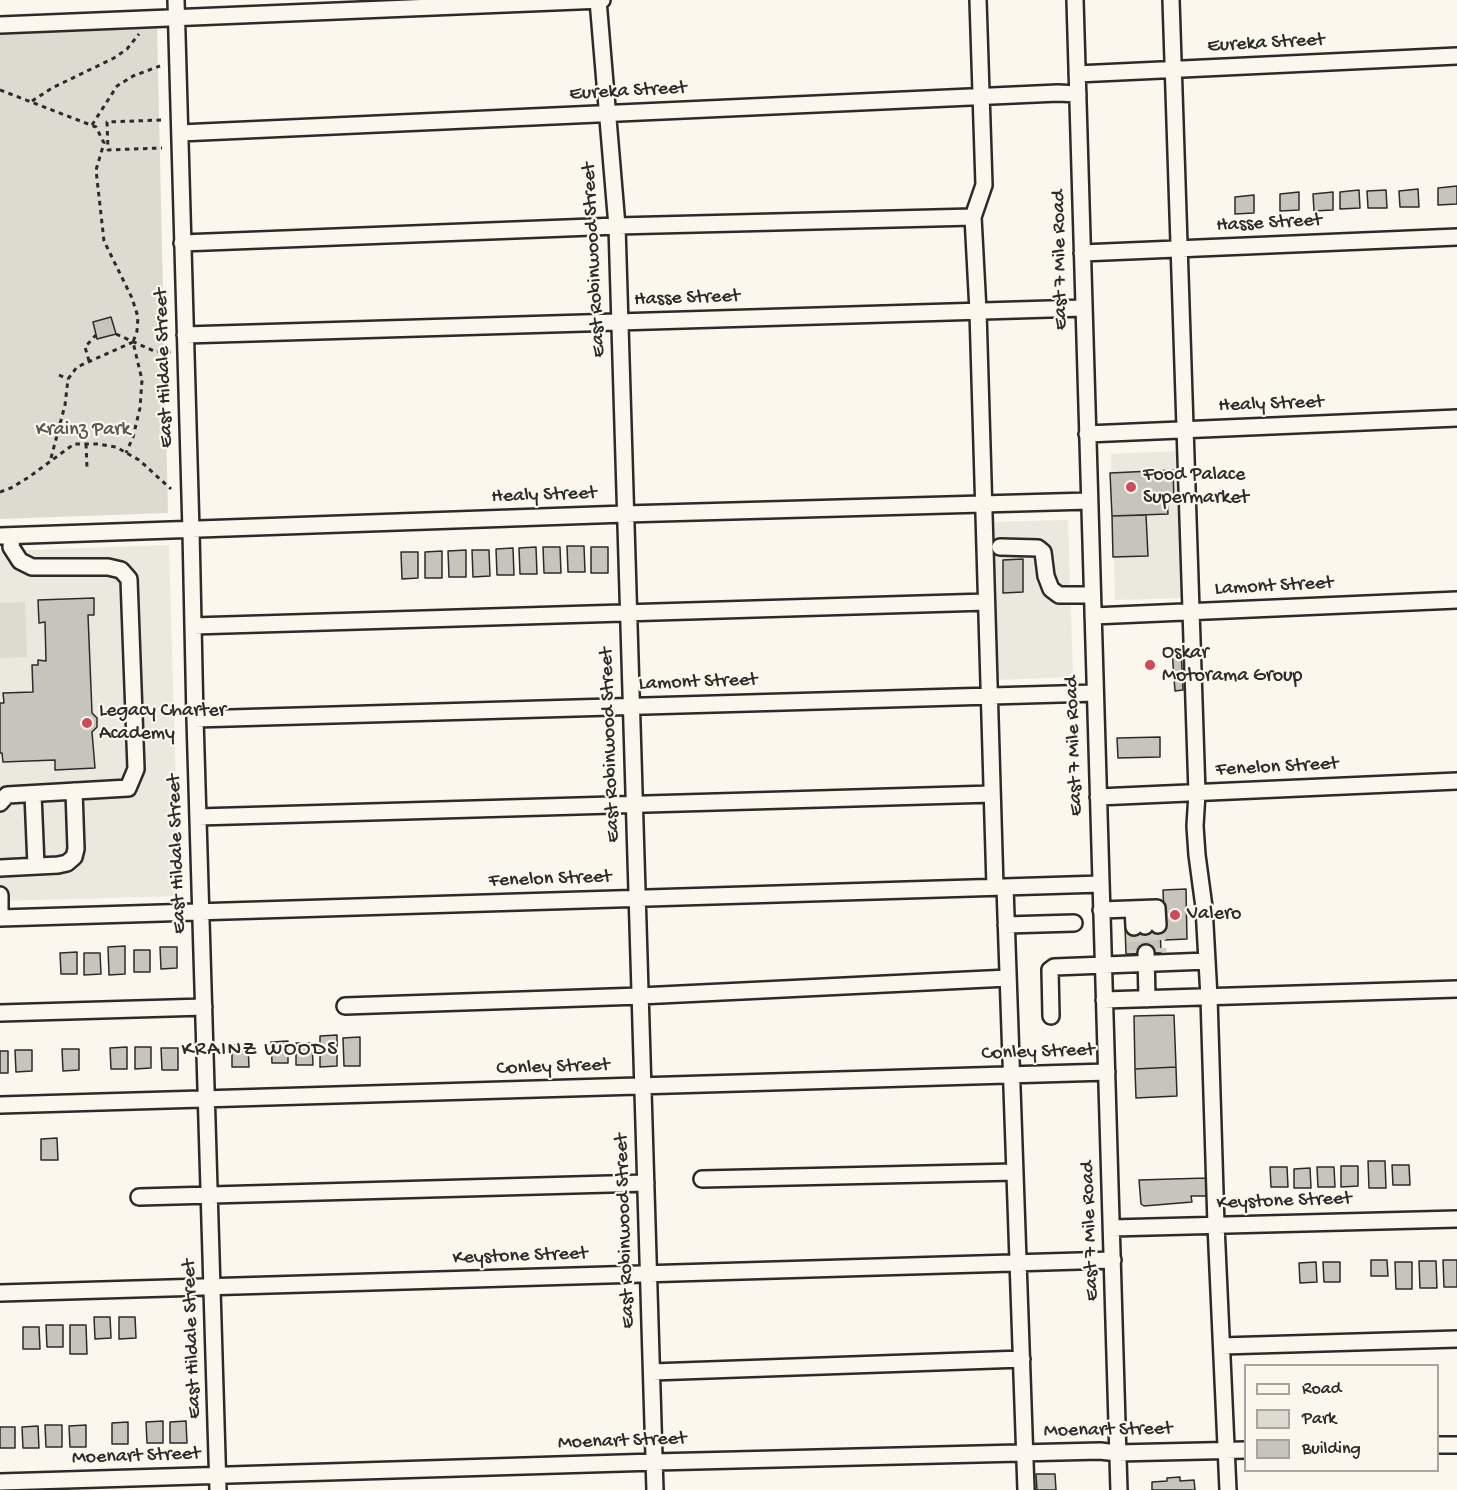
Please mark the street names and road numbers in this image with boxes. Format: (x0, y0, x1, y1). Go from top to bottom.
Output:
street label: Eureka Street (1207, 29, 1325, 59)
street label: Eureka Street (569, 77, 687, 107)
street label: East Robinwood Street (578, 162, 612, 358)
street label: East 7 Mile Road (1048, 190, 1074, 330)
street label: Hasse Street (1216, 209, 1322, 239)
street label: Hasse Street (634, 285, 740, 313)
street label: East Hildale Street (150, 288, 180, 448)
street label: Healy Street (1218, 391, 1324, 419)
street label: Healy Street (491, 482, 597, 510)
street label: Lamont Street (1214, 572, 1334, 602)
street label: East Robinwood Street (596, 647, 626, 843)
street label: Lamont Street (638, 669, 758, 697)
street label: East 7 Mile Road (1061, 675, 1089, 817)
street label: Fenelon Street (1215, 753, 1339, 783)
street label: East Hildale Street (163, 774, 193, 934)
street label: Fenelon Street (488, 866, 612, 894)
street label: Conley Street (981, 1039, 1095, 1067)
street label: Conley Street (496, 1054, 610, 1082)
street label: East Robinwood Street (611, 1133, 641, 1329)
street label: East 7 Mile Road (1077, 1160, 1105, 1302)
street label: Keystone Street (1216, 1188, 1352, 1216)
street label: Keystone Street (452, 1243, 588, 1271)
street label: East Hildale Street (178, 1259, 208, 1419)
street label: Moenart Street (1044, 1418, 1172, 1444)
street label: Moenart Street (557, 1428, 687, 1456)
street label: Moenart Street (71, 1443, 201, 1471)

